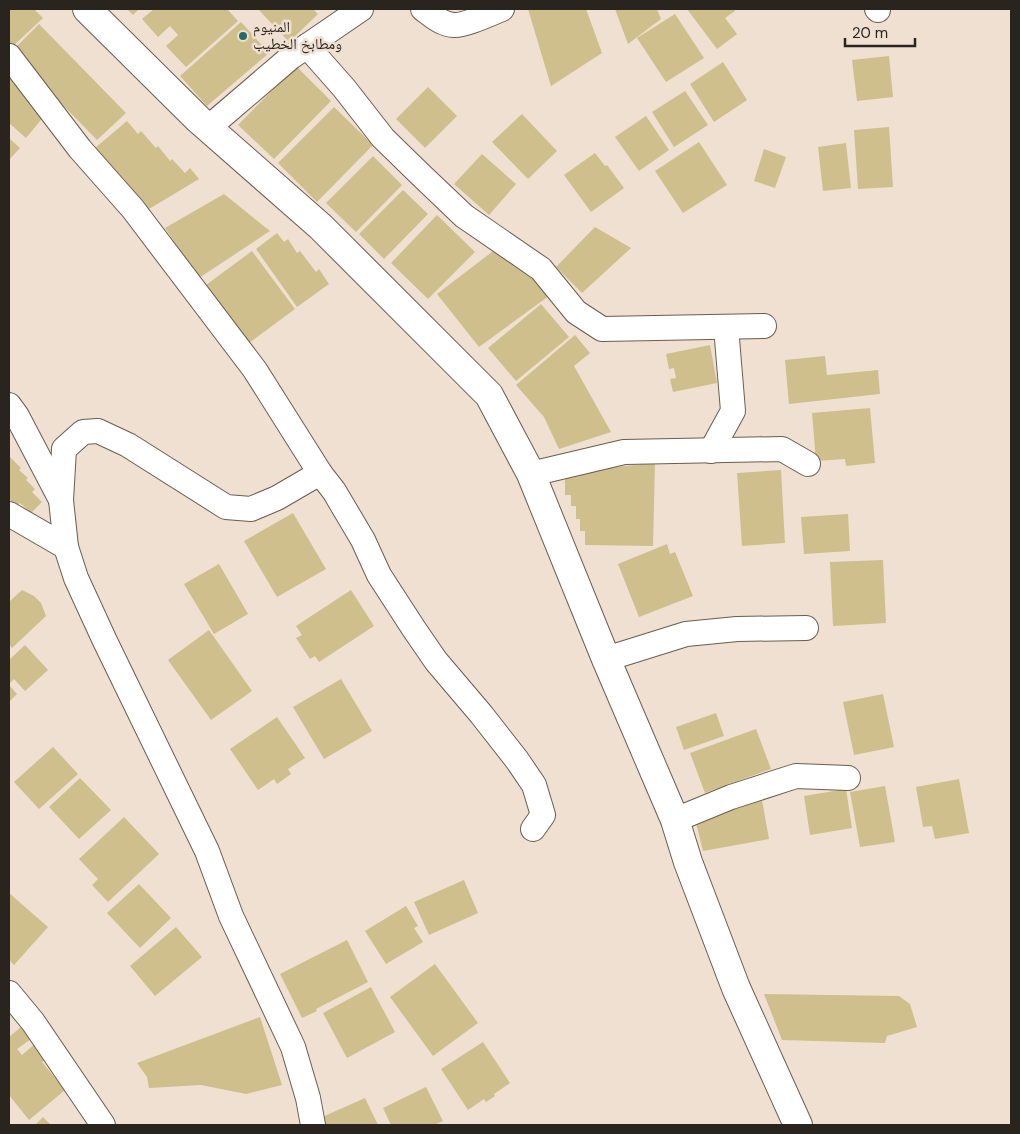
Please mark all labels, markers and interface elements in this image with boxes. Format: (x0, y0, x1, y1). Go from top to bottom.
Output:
scale bar (845, 15, 915, 47)
place label: المنيوم ومطابخ الخطيب (253, 17, 342, 54)
text: 20 m (852, 23, 888, 43)
marker: المنيوم ومطابخ الخطيب (237, 30, 249, 42)

